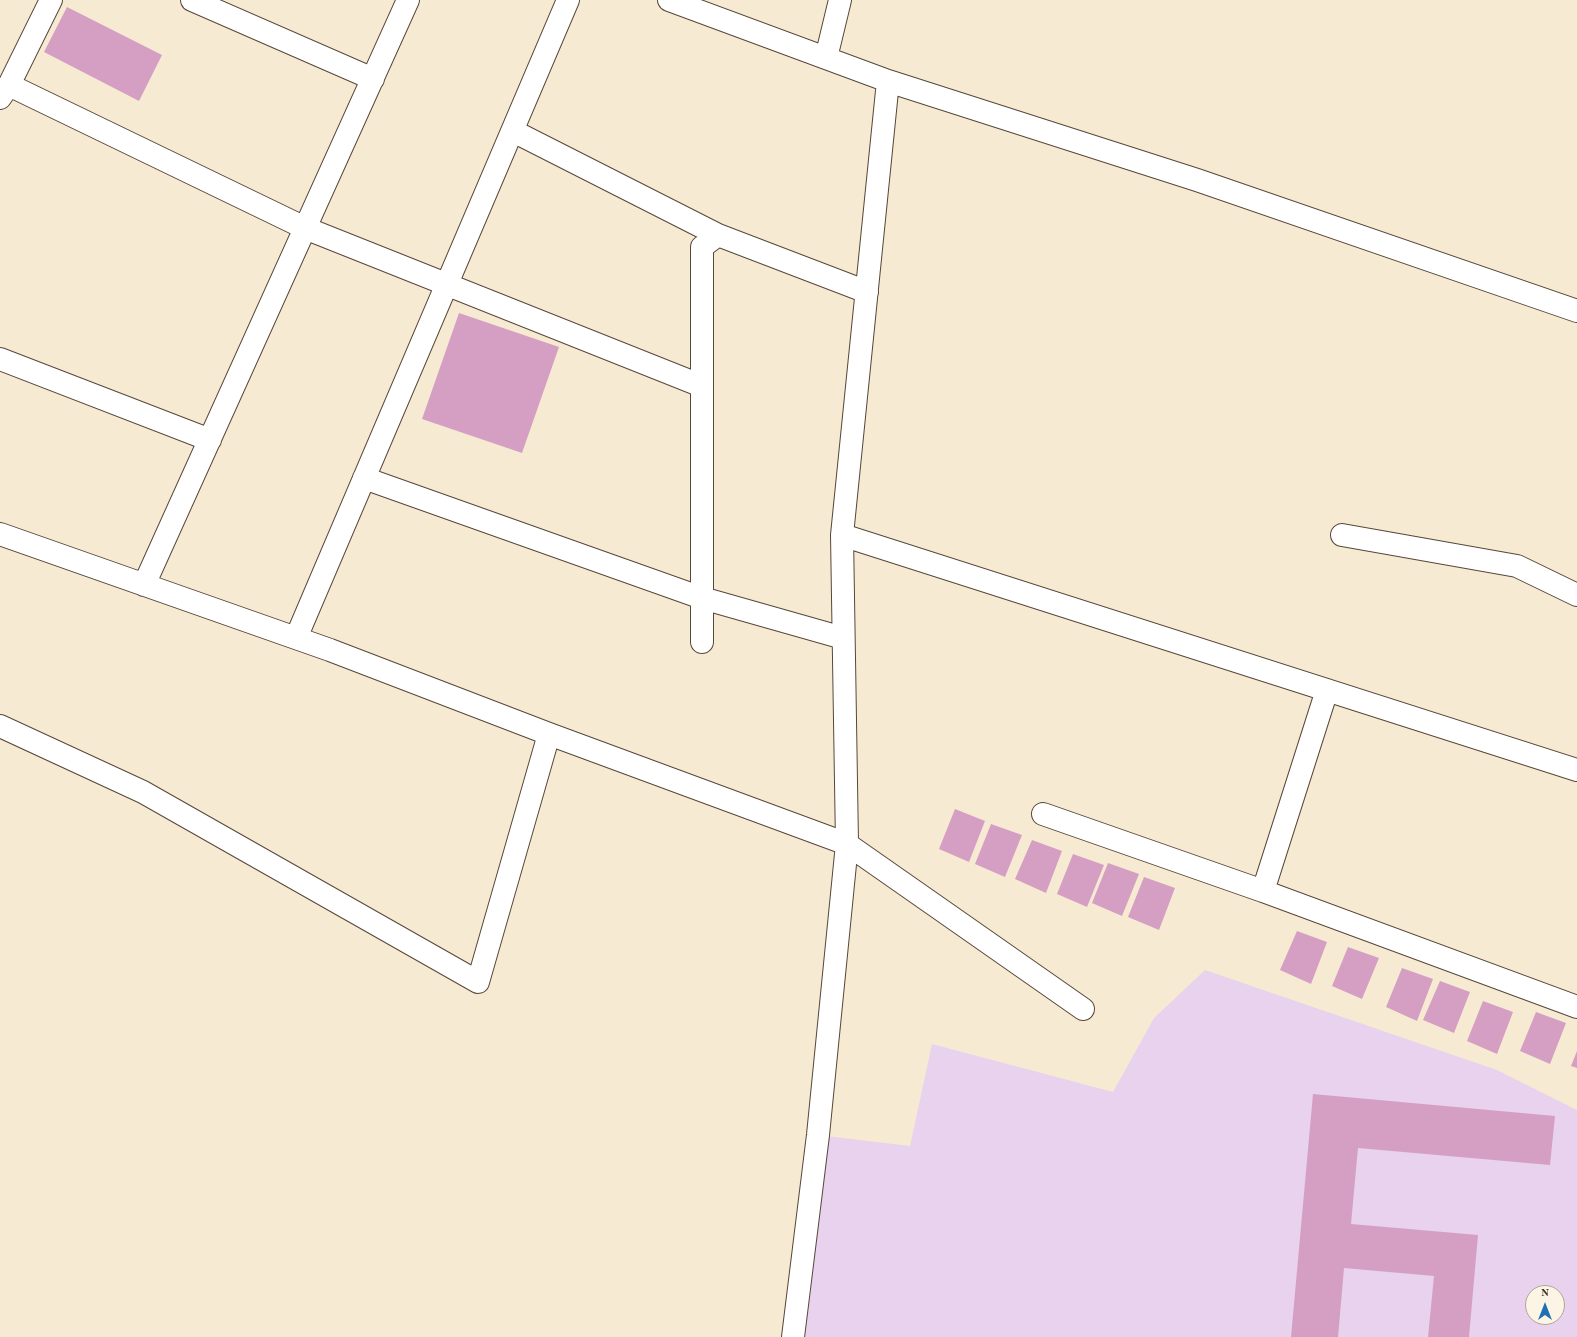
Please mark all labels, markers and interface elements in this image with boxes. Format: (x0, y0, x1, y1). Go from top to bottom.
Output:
north arrow (1525, 1285, 1565, 1325)
text: N (1541, 1288, 1549, 1299)

